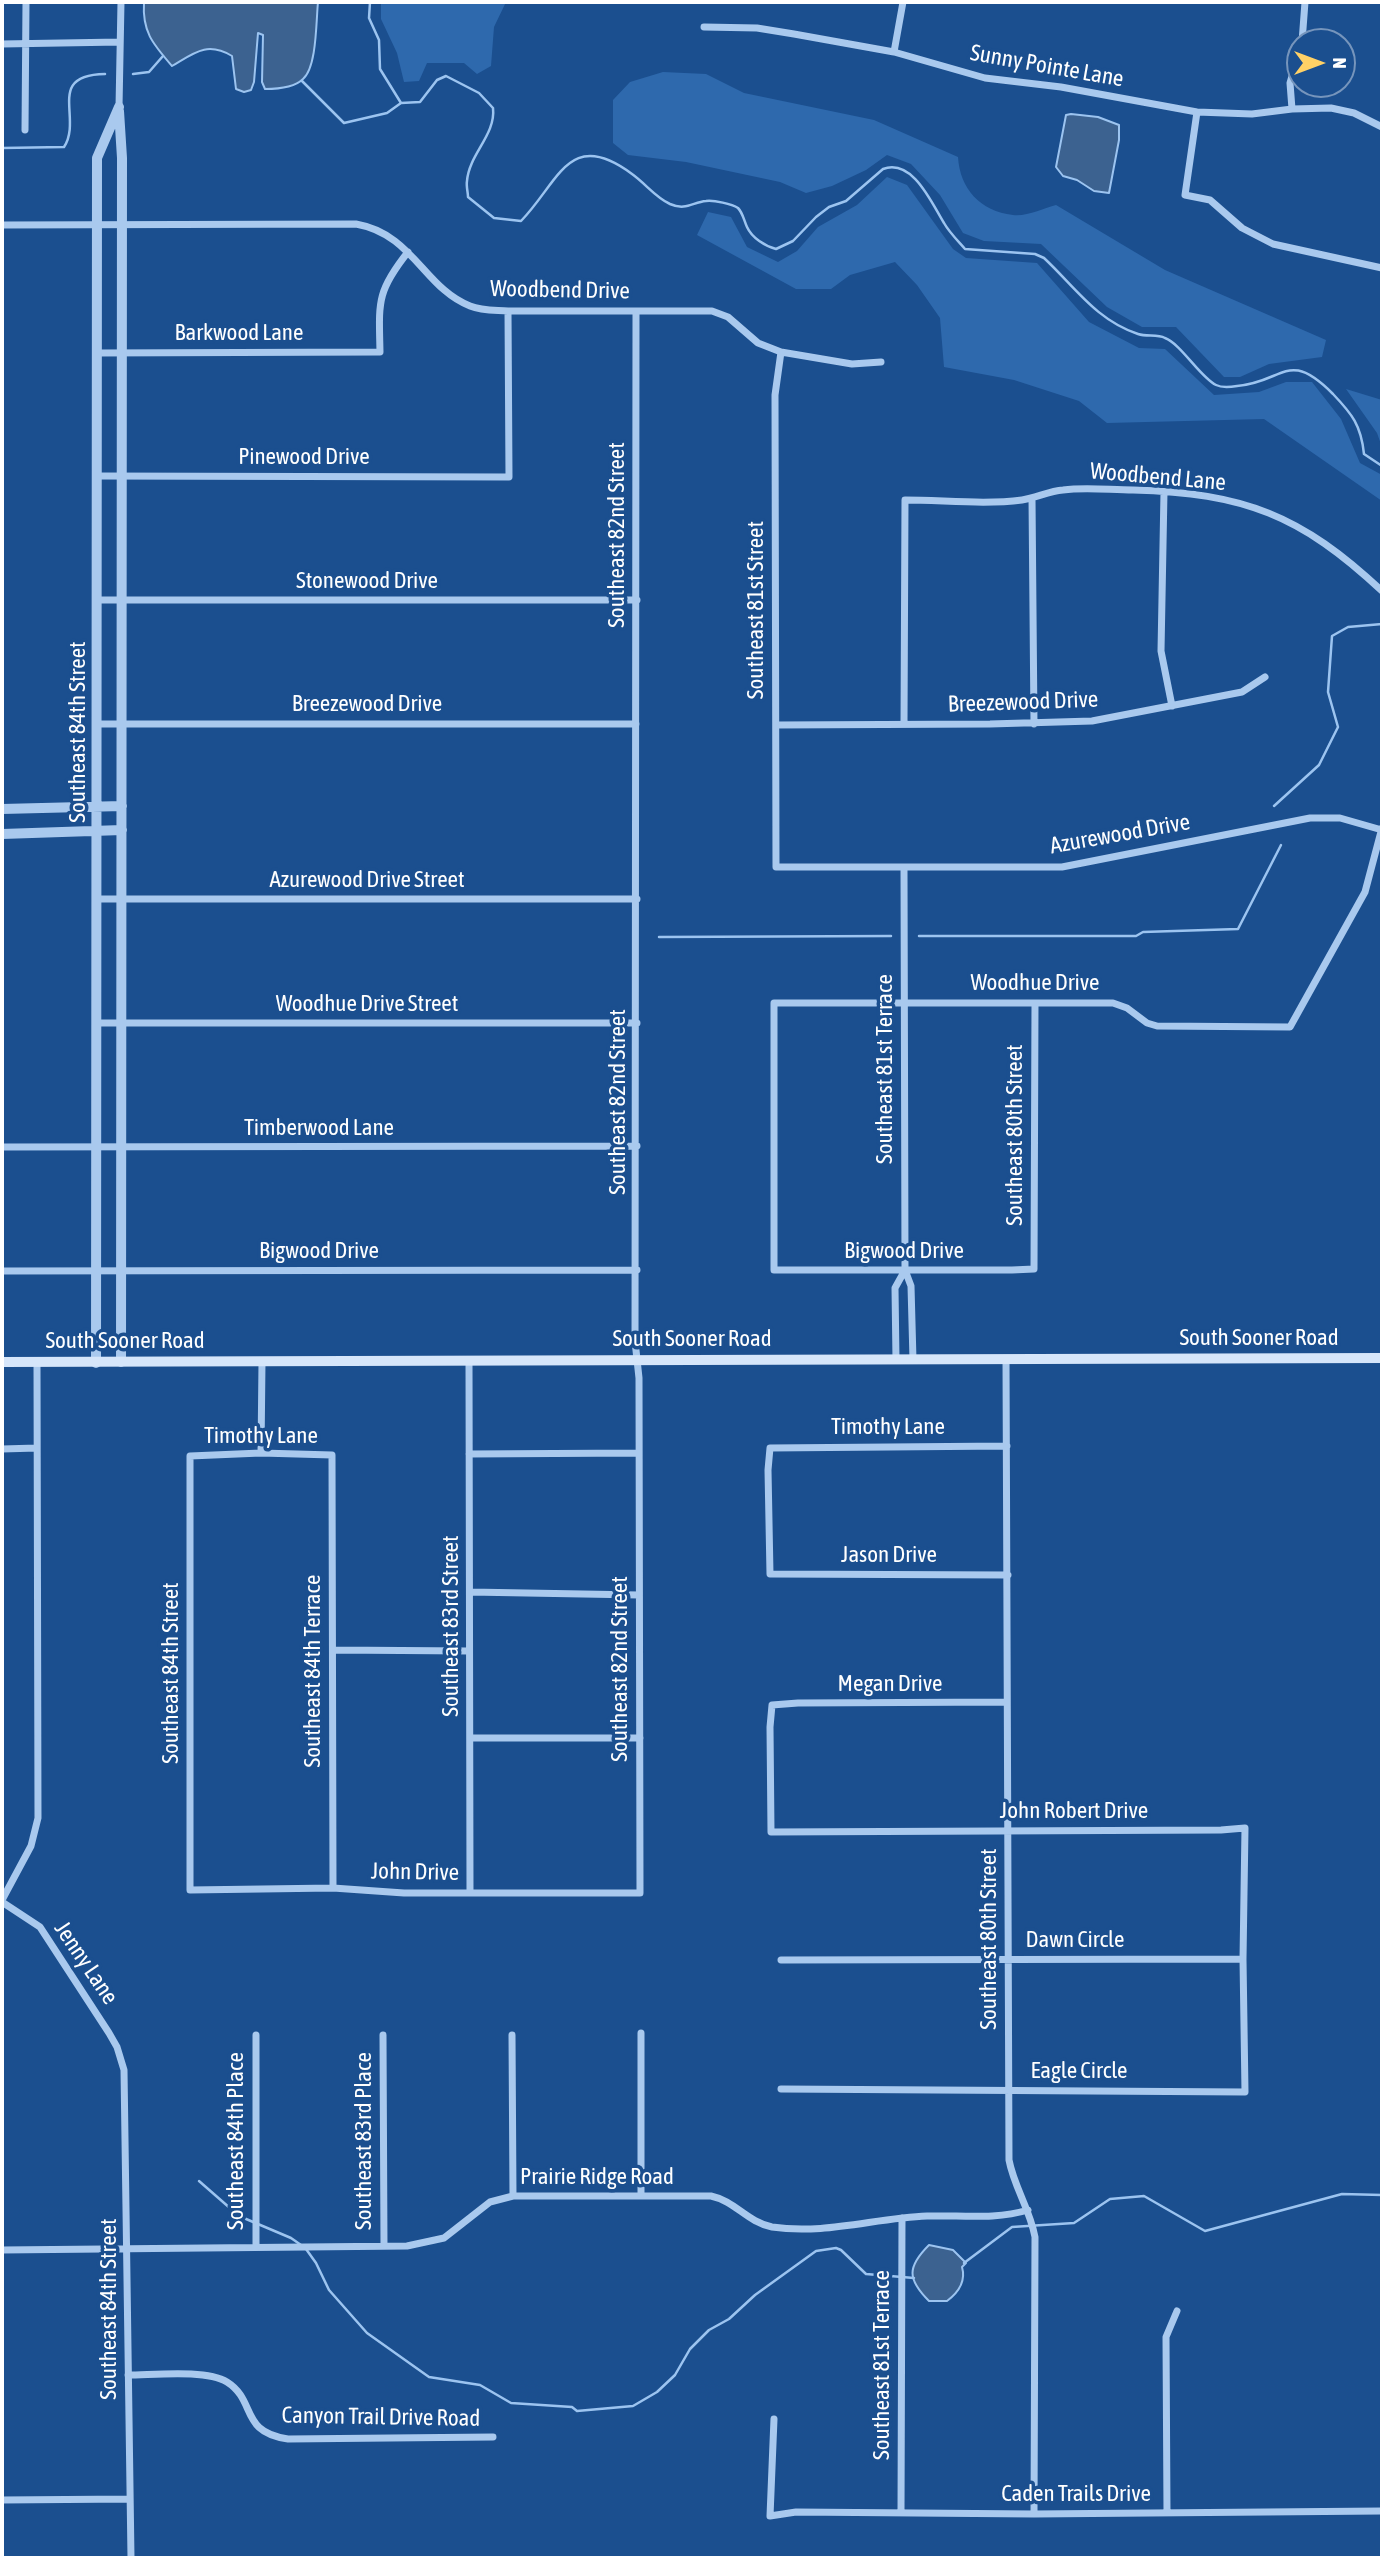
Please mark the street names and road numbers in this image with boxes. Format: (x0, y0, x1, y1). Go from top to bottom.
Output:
street label: Sunny Pointe Lane (968, 39, 1126, 93)
street label: Woodbend Drive (490, 275, 630, 305)
street label: Barkwood Lane (175, 319, 303, 347)
street label: Southeast 82nd Street (603, 442, 631, 628)
street label: Pinewood Drive (238, 443, 370, 471)
street label: Woodbend Lane (1089, 457, 1227, 497)
street label: Southeast 81st Street (742, 521, 770, 699)
street label: Stonewood Drive (296, 567, 438, 595)
street label: Southeast 84th Street (64, 641, 92, 823)
street label: Breezewood Drive (947, 686, 1099, 718)
street label: Breezewood Drive (292, 690, 442, 718)
street label: Azurewood Drive (1048, 808, 1192, 860)
street label: Azurewood Drive Street (269, 866, 465, 894)
street label: Woodhue Drive (970, 969, 1100, 997)
street label: Southeast 81st Terrace (871, 974, 899, 1164)
street label: Woodhue Drive Street (276, 990, 458, 1018)
street label: Southeast 82nd Street (604, 1009, 632, 1195)
street label: Southeast 80th Street (1001, 1044, 1029, 1226)
street label: Timberwood Lane (244, 1114, 394, 1142)
street label: Bigwood Drive (259, 1237, 379, 1265)
street label: Bigwood Drive (844, 1237, 964, 1265)
street label: South Sooner Road (1179, 1324, 1339, 1352)
street label: South Sooner Road (612, 1325, 772, 1353)
street label: South Sooner Road (45, 1327, 205, 1355)
street label: Timothy Lane (831, 1413, 945, 1441)
street label: Timothy Lane (204, 1422, 318, 1450)
street label: Southeast 83rd Street (437, 1535, 465, 1717)
street label: Jason Drive (841, 1541, 937, 1569)
street label: Southeast 84th Terrace (299, 1575, 327, 1767)
street label: Southeast 82nd Street (606, 1576, 634, 1762)
street label: Southeast 84th Street (157, 1582, 185, 1764)
street label: Megan Drive (838, 1670, 942, 1698)
street label: John Robert Drive (1000, 1797, 1148, 1825)
street label: Southeast 80th Street (975, 1848, 1003, 2030)
street label: John Drive (371, 1857, 459, 1887)
street label: Jenny Lane (48, 1916, 124, 2010)
street label: Dawn Circle (1026, 1926, 1124, 1954)
street label: Southeast 84th Place (222, 2052, 250, 2230)
street label: Southeast 83rd Place (350, 2052, 378, 2230)
street label: Eagle Circle (1030, 2057, 1128, 2085)
street label: Prairie Ridge Road (520, 2163, 674, 2191)
street label: Southeast 84th Street (95, 2218, 123, 2400)
street label: Southeast 81st Terrace (868, 2270, 896, 2460)
street label: Canyon Trail Drive Road (282, 2401, 480, 2433)
street label: Caden Trails Drive (1001, 2480, 1151, 2508)

